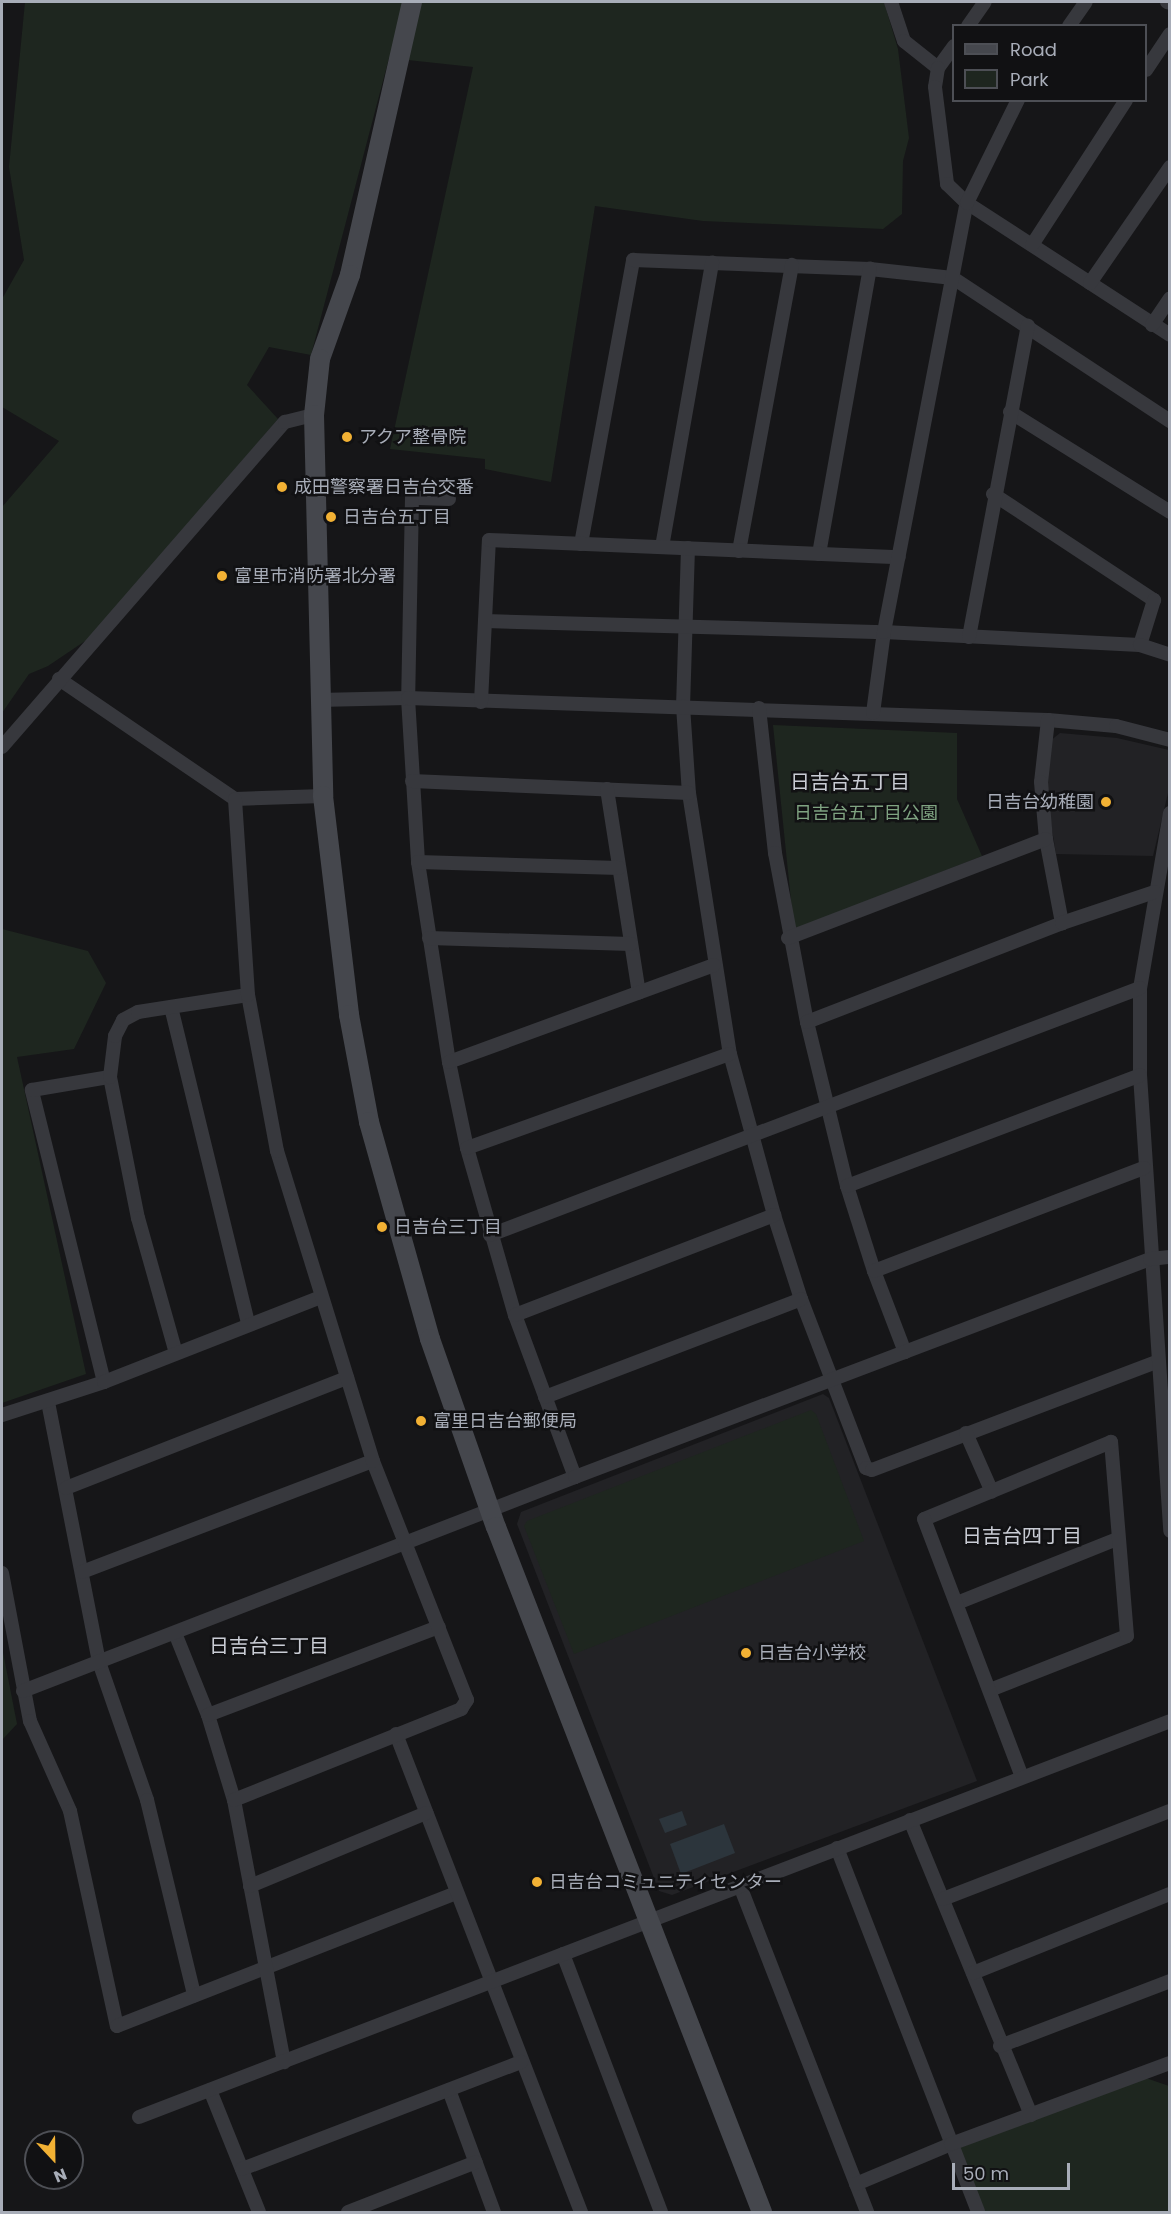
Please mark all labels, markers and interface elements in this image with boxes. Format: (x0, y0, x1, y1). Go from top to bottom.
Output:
legend (952, 24, 1147, 102)
text: Road (1010, 37, 1057, 62)
text: Park (1010, 67, 1049, 92)
place label: アクア整骨院 (359, 426, 467, 448)
marker: アクア整骨院 (340, 430, 354, 444)
place label: 成田警察署日吉台交番 (294, 476, 474, 498)
marker: 成田警察署日吉台交番 (275, 480, 289, 494)
place label: 日吉台五丁目 (343, 506, 451, 528)
marker: 日吉台五丁目 (324, 510, 338, 524)
place label: 富里市消防署北分署 (234, 565, 396, 587)
marker: 富里市消防署北分署 (215, 569, 229, 583)
district label: 日吉台五丁目 (790, 770, 910, 794)
place label: 日吉台幼稚園 (986, 791, 1094, 813)
marker: 日吉台幼稚園 (1099, 795, 1113, 809)
park label: 日吉台五丁目公園 (794, 802, 938, 824)
place label: 日吉台三丁目 (394, 1216, 502, 1238)
marker: 日吉台三丁目 (375, 1220, 389, 1234)
place label: 富里日吉台郵便局 (433, 1410, 577, 1432)
marker: 富里日吉台郵便局 (414, 1414, 428, 1428)
district label: 日吉台四丁目 (962, 1524, 1082, 1548)
district label: 日吉台三丁目 (209, 1634, 329, 1658)
place label: 日吉台小学校 (758, 1642, 866, 1664)
marker: 日吉台小学校 (739, 1646, 753, 1660)
place label: 日吉台コミュニティセンター (549, 1871, 783, 1893)
marker: 日吉台コミュニティセンター (530, 1875, 544, 1889)
north arrow (24, 2130, 84, 2190)
scale bar (955, 2151, 1074, 2189)
text: 50 m (963, 2161, 1009, 2186)
text: N (50, 2162, 70, 2188)

